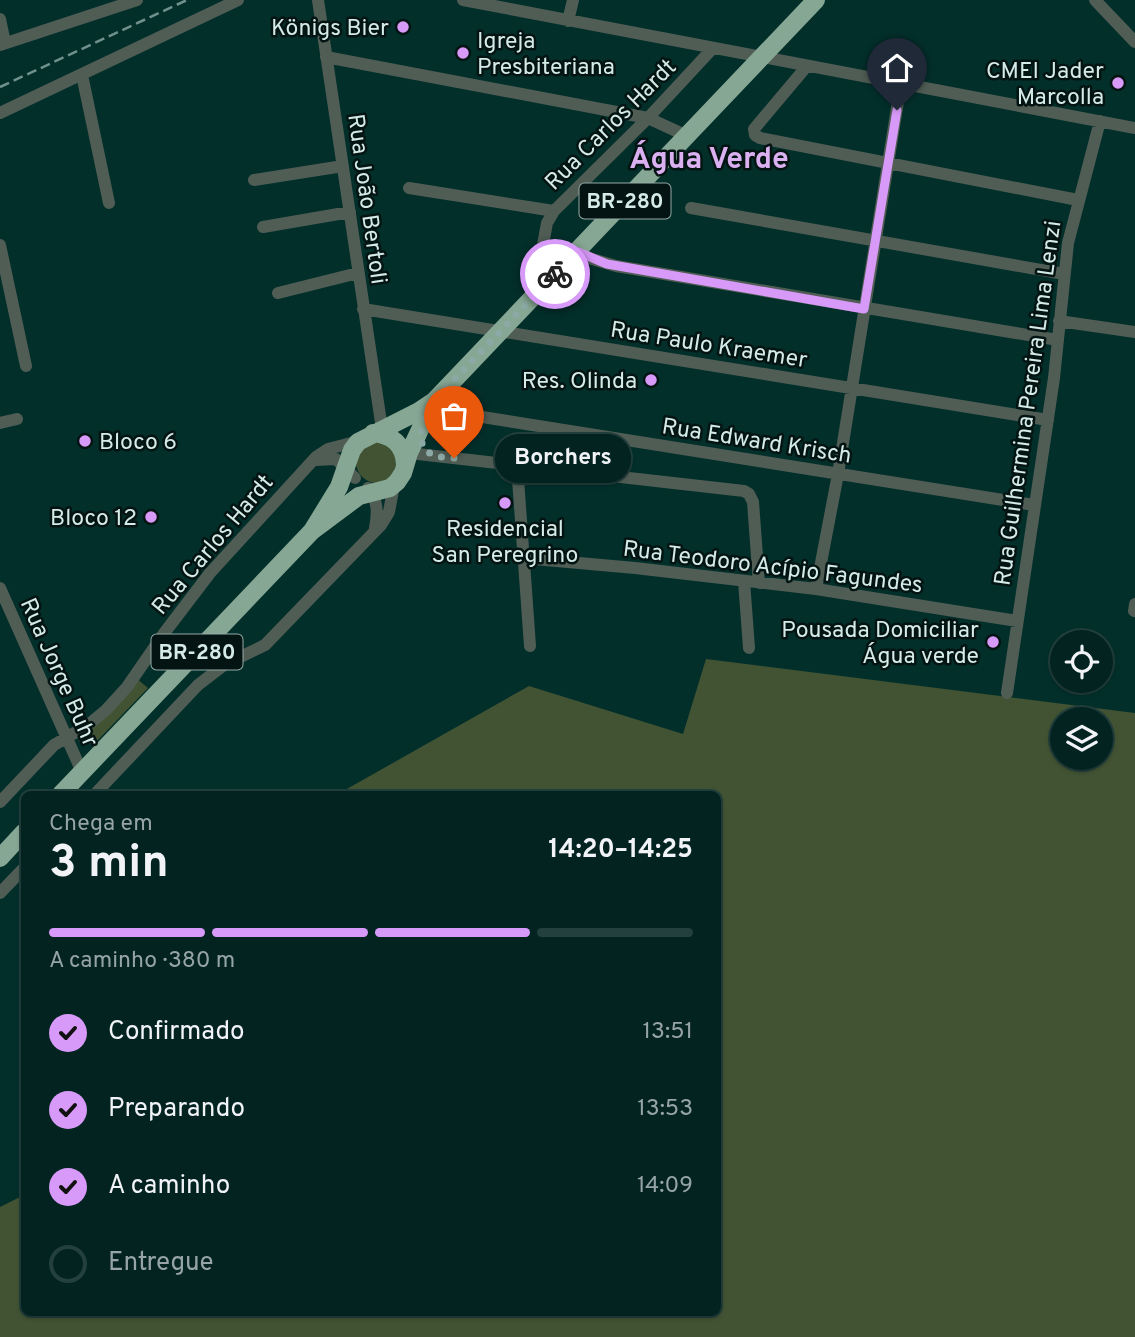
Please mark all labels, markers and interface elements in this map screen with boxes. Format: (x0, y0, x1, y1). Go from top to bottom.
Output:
place label: Königs Bier (271, 15, 389, 44)
marker: Königs Bier (395, 19, 411, 35)
place label: Igreja Presbiteriana (477, 28, 615, 83)
pin (867, 38, 927, 110)
marker: Igreja Presbiteriana (455, 45, 471, 61)
icon: home (878, 49, 916, 87)
street label: Rua Carlos Hardt (540, 54, 684, 198)
place label: CMEI Jader Marcolla (986, 58, 1104, 113)
marker: CMEI Jader Marcolla (1110, 75, 1126, 91)
street label: Rua João Bertoli (339, 112, 392, 286)
district label: Água Verde (629, 140, 789, 179)
road number: BR-280 (580, 184, 670, 218)
street label: Rua Guilhermina Pereira Lima Lenzi (989, 219, 1069, 588)
courier (520, 239, 590, 309)
icon: bike (536, 255, 574, 293)
street label: Rua Paulo Kraemer (608, 317, 809, 376)
place label: Res. Olinda (522, 368, 637, 397)
marker: Res. Olinda (643, 372, 659, 388)
pin (424, 386, 484, 458)
icon: bag (435, 397, 473, 435)
street label: Rua Edward Krisch (660, 413, 854, 472)
place label: Bloco 6 (99, 429, 177, 458)
marker: Bloco 6 (77, 433, 93, 449)
callout: Borchers (496, 434, 632, 482)
text: Borchers (514, 444, 612, 473)
street label: Rua Carlos Hardt (147, 470, 281, 622)
marker: Residencial San Peregrino (497, 495, 513, 511)
place label: Bloco 12 (50, 505, 137, 534)
marker: Bloco 12 (143, 509, 159, 525)
place label: Residencial San Peregrino (432, 516, 578, 571)
street label: Rua Teodoro Acípio Fagundes (621, 536, 924, 601)
street label: Rua Jorge Buhr (12, 594, 104, 752)
place label: Pousada Domiciliar Água verde (781, 617, 979, 672)
map controls (1050, 630, 1113, 770)
button: locate (1050, 630, 1113, 693)
road number: BR-280 (152, 634, 242, 670)
marker: Pousada Domiciliar Água verde (985, 634, 1001, 650)
button: layers (1050, 707, 1113, 770)
text: Chega em (49, 810, 153, 839)
text: 14:20–14:25 (548, 834, 693, 867)
text: 3 min (49, 835, 169, 894)
text: A caminho · 380 m (49, 947, 235, 976)
icon: check (49, 1014, 87, 1052)
text: Confirmado (108, 1016, 245, 1049)
text: 13:51 (643, 1018, 693, 1047)
icon: check (49, 1091, 87, 1129)
text: Preparando (108, 1093, 245, 1126)
text: 13:53 (637, 1095, 693, 1124)
icon: check (49, 1168, 87, 1206)
text: A caminho (108, 1170, 230, 1203)
text: 14:09 (637, 1172, 693, 1201)
text: Entregue (108, 1247, 214, 1280)

